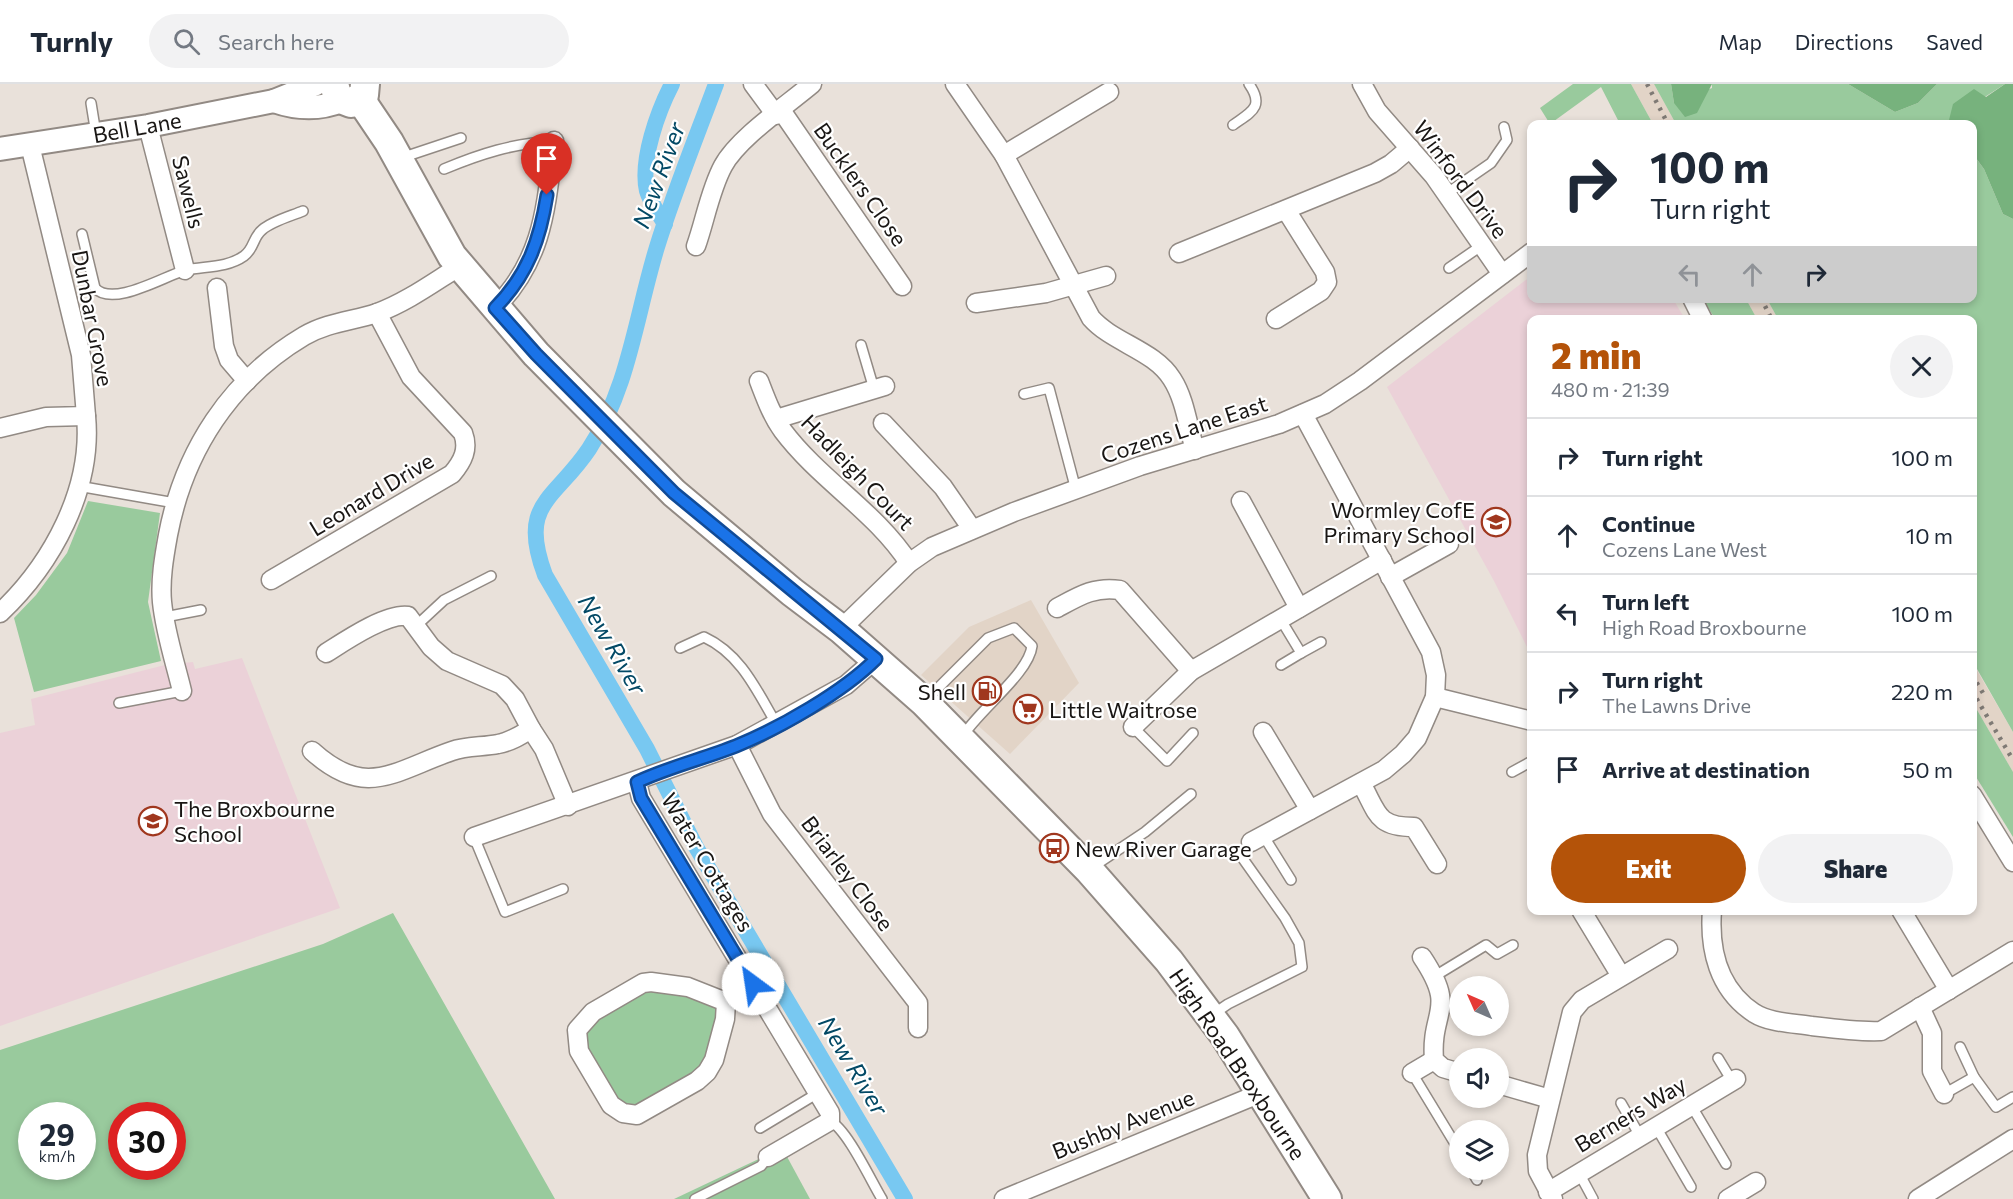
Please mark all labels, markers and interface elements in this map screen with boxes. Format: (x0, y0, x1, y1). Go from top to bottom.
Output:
search box (149, 14, 569, 68)
text: Turnly (30, 24, 113, 58)
icon: search (170, 25, 203, 58)
text: Search here (218, 28, 334, 55)
text: Map (1719, 29, 1762, 54)
text: Directions (1795, 29, 1893, 54)
text: Saved (1926, 29, 1983, 54)
street label: Bell Lane (91, 106, 183, 148)
street label: Winford Drive (1408, 115, 1514, 243)
water label: New River (625, 117, 691, 232)
street label: Bucklers Close (809, 117, 913, 251)
pin (521, 133, 572, 195)
text: 100 m (1650, 140, 1770, 192)
icon: arrive (530, 142, 563, 175)
icon: right (1551, 144, 1629, 222)
street label: Sawells (167, 153, 211, 231)
text: Turn right (1650, 192, 1770, 225)
street label: Dunbar Grove (67, 247, 119, 389)
icon: left (1673, 258, 1706, 291)
icon: ahead (1736, 258, 1769, 291)
icon: right (1799, 258, 1832, 291)
text: 2 min (1551, 332, 1641, 376)
button: close (1890, 335, 1953, 398)
text: 480 m · 21:39 (1551, 377, 1670, 401)
street label: Cozens Lane East (1097, 389, 1271, 469)
street label: Hadleigh Court (796, 408, 920, 536)
icon: right (1551, 441, 1584, 474)
text: Turn right (1602, 444, 1703, 471)
text: 100 m (1891, 444, 1953, 471)
street label: Leonard Drive (304, 446, 438, 542)
place label: Wormley CofE Primary School (1323, 496, 1475, 548)
school or university icon: Wormley CofE Primary School (1480, 506, 1512, 538)
text: Continue (1602, 510, 1695, 537)
icon: ahead (1551, 519, 1584, 552)
text: 10 m (1906, 522, 1953, 549)
text: Cozens Lane West (1602, 537, 1767, 561)
text: Turn left (1602, 588, 1689, 615)
water label: New River (573, 589, 654, 700)
icon: left (1551, 597, 1584, 630)
text: 100 m (1891, 600, 1953, 627)
text: High Road Broxbourne (1602, 615, 1806, 639)
text: Turn right (1602, 666, 1703, 693)
fuel station icon: Shell (971, 675, 1003, 707)
icon: right (1551, 675, 1584, 708)
place label: Shell (918, 678, 966, 705)
text: 220 m (1891, 678, 1953, 705)
supermarket icon: Little Waitrose (1012, 693, 1044, 725)
text: The Lawns Drive (1602, 693, 1751, 717)
place label: Little Waitrose (1049, 696, 1197, 723)
icon: arrive (1551, 753, 1584, 786)
text: Arrive at destination (1602, 756, 1810, 783)
text: 50 m (1903, 756, 1953, 783)
street label: Water Cottages (656, 788, 760, 936)
place label: The Broxbourne School (174, 795, 335, 847)
school or university icon: The Broxbourne School (137, 805, 169, 837)
street label: Briarley Close (796, 810, 900, 936)
bus stop icon: New River Garage (1038, 832, 1070, 864)
button: Exit (1551, 834, 1746, 903)
button: Share (1758, 834, 1953, 903)
place label: New River Garage (1075, 835, 1252, 862)
position arrow (721, 952, 785, 1016)
street label: High Road Broxbourne (1164, 963, 1312, 1165)
north arrow (1449, 976, 1509, 1036)
map controls (1449, 976, 1509, 1180)
water label: New River (813, 1010, 896, 1121)
button: sound (1449, 1048, 1509, 1108)
street label: Berners Way (1569, 1070, 1691, 1158)
street label: Bushby Avenue (1048, 1083, 1198, 1165)
speed limit sign: 30 (108, 1102, 186, 1180)
text: 29 (39, 1115, 75, 1152)
button: layers (1449, 1120, 1509, 1180)
text: km/h (39, 1147, 75, 1165)

